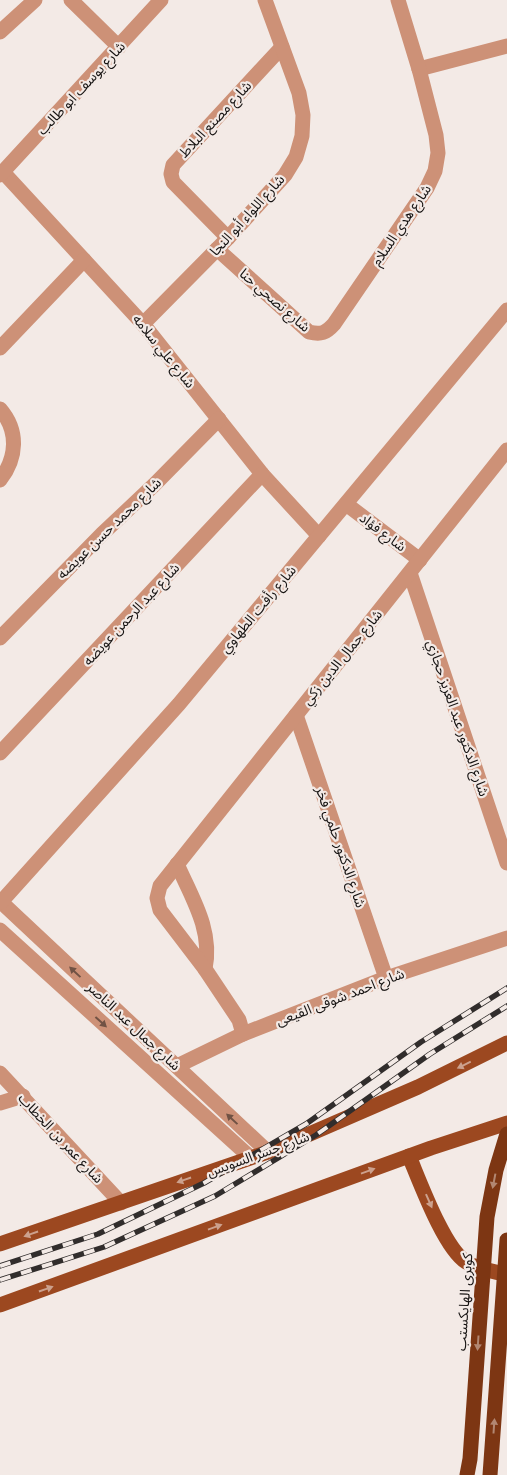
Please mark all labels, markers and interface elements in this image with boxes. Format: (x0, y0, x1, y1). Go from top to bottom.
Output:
street label: شارع يوسف ابو طالب (32, 37, 131, 140)
street label: شارع مصنع البلاط (174, 76, 257, 163)
street label: شارع اللواء أبو النجا (205, 170, 290, 261)
street label: شارع هدي السلام (366, 180, 437, 271)
street label: شارع نصحي حنا (234, 264, 315, 337)
street label: شارع علي سلامه (127, 310, 200, 393)
street label: شارع محمد حسن عويضه (52, 473, 166, 584)
street label: شارع فؤاد (355, 508, 411, 557)
street label: شارع عبد الرحمن عويضه (78, 558, 185, 670)
street label: شارع رأفت الطهاوي (215, 561, 302, 658)
street label: شارع جمال الدين زكي (297, 605, 388, 710)
street label: شارع الدكتور عبد العزيز حجازي (421, 637, 494, 799)
street label: شارع الدكتور حلمي فخر (309, 783, 371, 911)
street label: شارع احمد شوقى القيعى (273, 963, 408, 1032)
one-way arrow (70, 966, 82, 978)
street label: شارع جمال عبد الناصر (81, 977, 185, 1076)
one-way arrow (94, 1016, 106, 1028)
one-way arrow (456, 1061, 471, 1069)
street label: شارع عمر بن الخطاب (13, 1089, 108, 1188)
one-way arrow (226, 1113, 239, 1124)
street label: شارع جسر السويس (204, 1126, 312, 1183)
one-way arrow (361, 1167, 376, 1175)
one-way arrow (490, 1174, 498, 1189)
one-way arrow (176, 1176, 191, 1184)
one-way arrow (425, 1194, 433, 1208)
one-way arrow (208, 1223, 223, 1231)
one-way arrow (23, 1230, 38, 1238)
street label: كوبرى الهايكستب (451, 1252, 476, 1351)
one-way arrow (39, 1285, 54, 1293)
one-way arrow (473, 1335, 481, 1351)
one-way arrow (491, 1418, 499, 1434)

